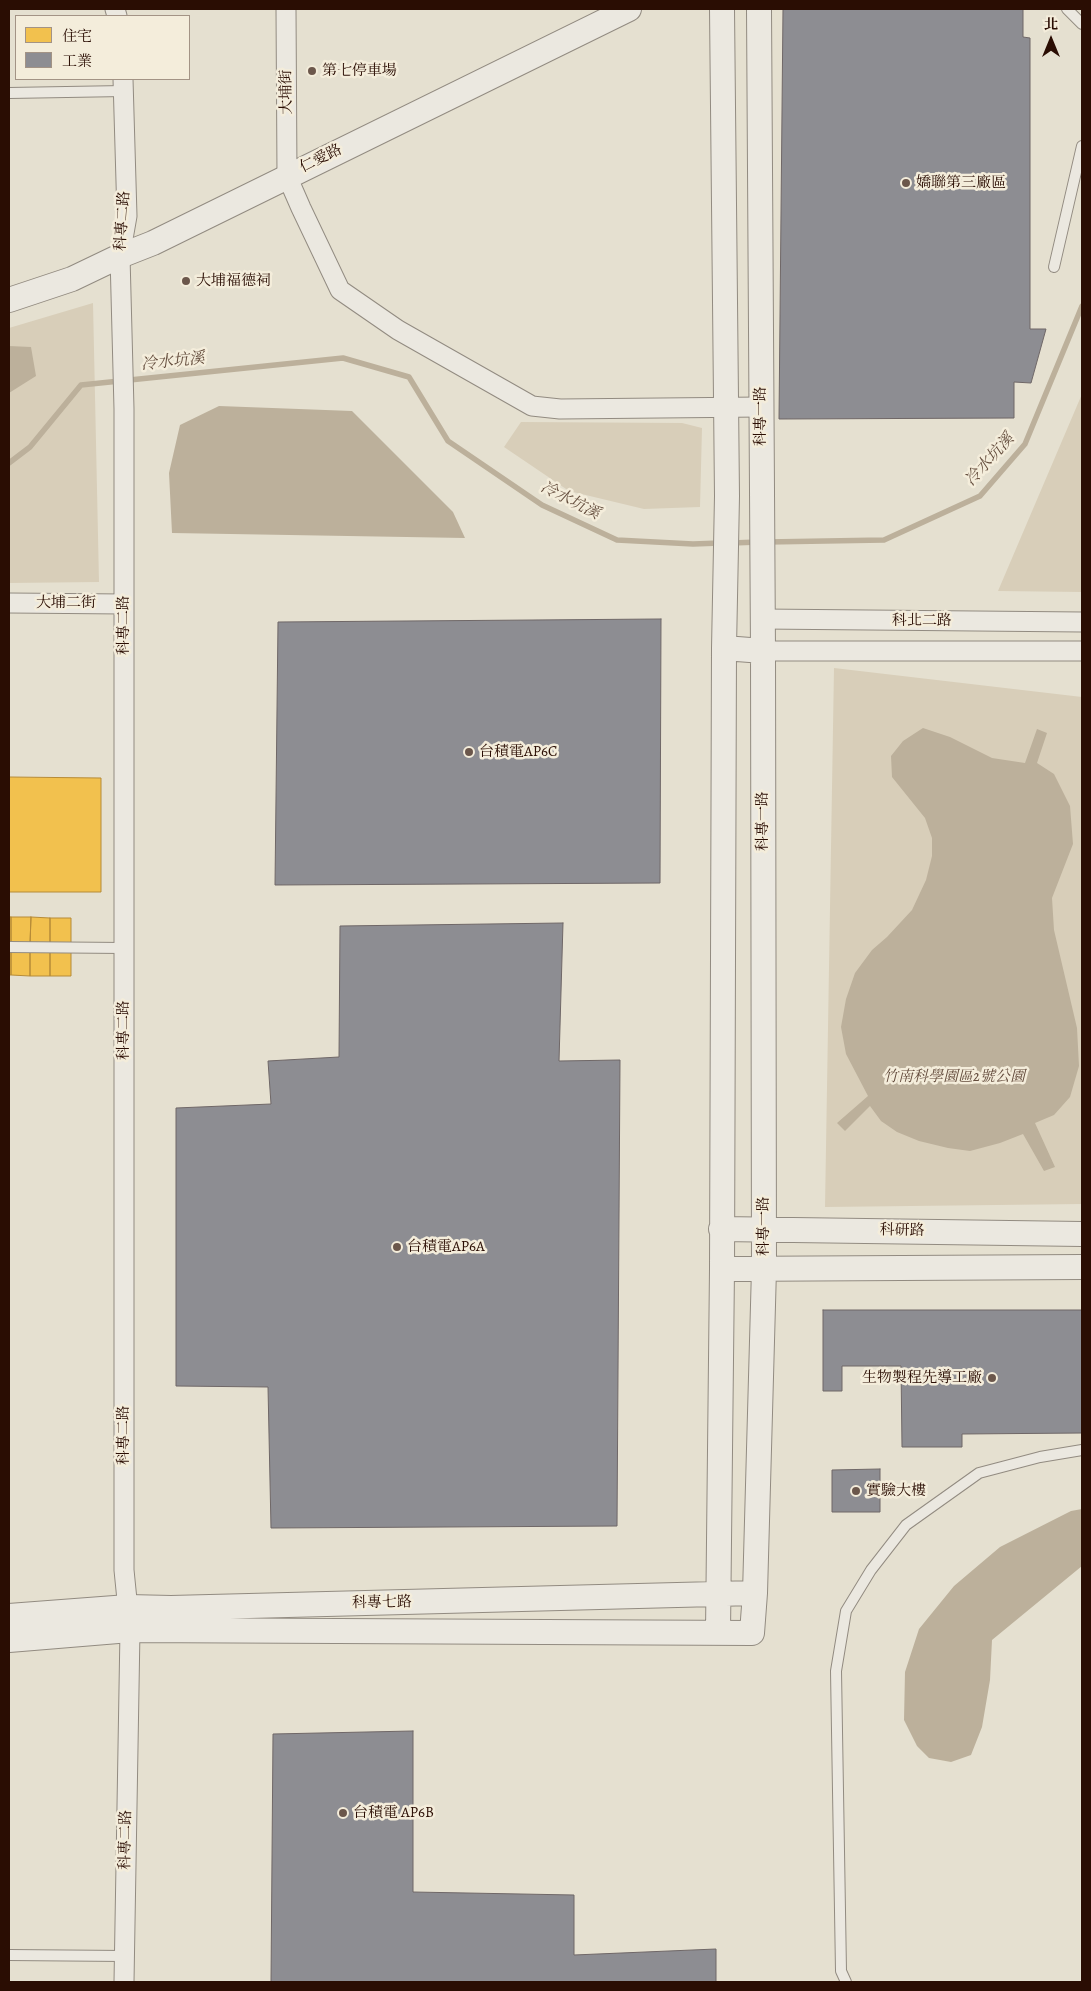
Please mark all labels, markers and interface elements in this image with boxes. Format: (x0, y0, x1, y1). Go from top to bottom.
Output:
legend (15, 15, 190, 80)
north arrow (1026, 15, 1076, 65)
text: 北 (1044, 15, 1058, 34)
text: 住宅 (62, 26, 92, 46)
text: 工業 (62, 51, 92, 71)
place label: 第七停車場 (322, 62, 397, 80)
marker: 第七停車場 (306, 65, 318, 77)
street label: 大埔街 (278, 69, 296, 115)
street label: 仁愛路 (297, 141, 345, 177)
place label: 嬌聯第三廠區 (916, 174, 1006, 192)
marker: 嬌聯第三廠區 (900, 177, 912, 189)
street label: 科專二路 (112, 190, 134, 252)
place label: 大埔福德祠 (196, 272, 271, 290)
marker: 大埔福德祠 (180, 275, 192, 287)
water label: 冷水坑溪 (140, 349, 206, 375)
street label: 科專一路 (752, 386, 770, 446)
water label: 冷水坑溪 (961, 430, 1019, 490)
water label: 冷水坑溪 (537, 478, 603, 524)
street label: 大埔二街 (36, 594, 96, 612)
street label: 科專二路 (115, 595, 133, 655)
street label: 科北二路 (892, 612, 952, 630)
place label: 台積電AP6C (479, 743, 557, 761)
marker: 台積電AP6C (463, 746, 475, 758)
street label: 科專一路 (754, 791, 772, 851)
street label: 科專二路 (115, 1000, 133, 1060)
park label: 竹南科學園區2號公園 (883, 1068, 1025, 1086)
street label: 科專一路 (755, 1196, 773, 1256)
street label: 科研路 (879, 1222, 925, 1240)
place label: 台積電AP6A (407, 1238, 485, 1256)
marker: 台積電AP6A (391, 1241, 403, 1253)
place label: 生物製程先導工廠 (862, 1369, 982, 1387)
marker: 生物製程先導工廠 (986, 1372, 998, 1384)
street label: 科專二路 (115, 1405, 133, 1465)
place label: 實驗大樓 (866, 1482, 926, 1500)
marker: 實驗大樓 (850, 1485, 862, 1497)
street label: 科專七路 (352, 1593, 412, 1613)
place label: 台積電 AP6B (353, 1804, 434, 1822)
marker: 台積電 AP6B (337, 1807, 349, 1819)
street label: 科專二路 (116, 1810, 136, 1870)

